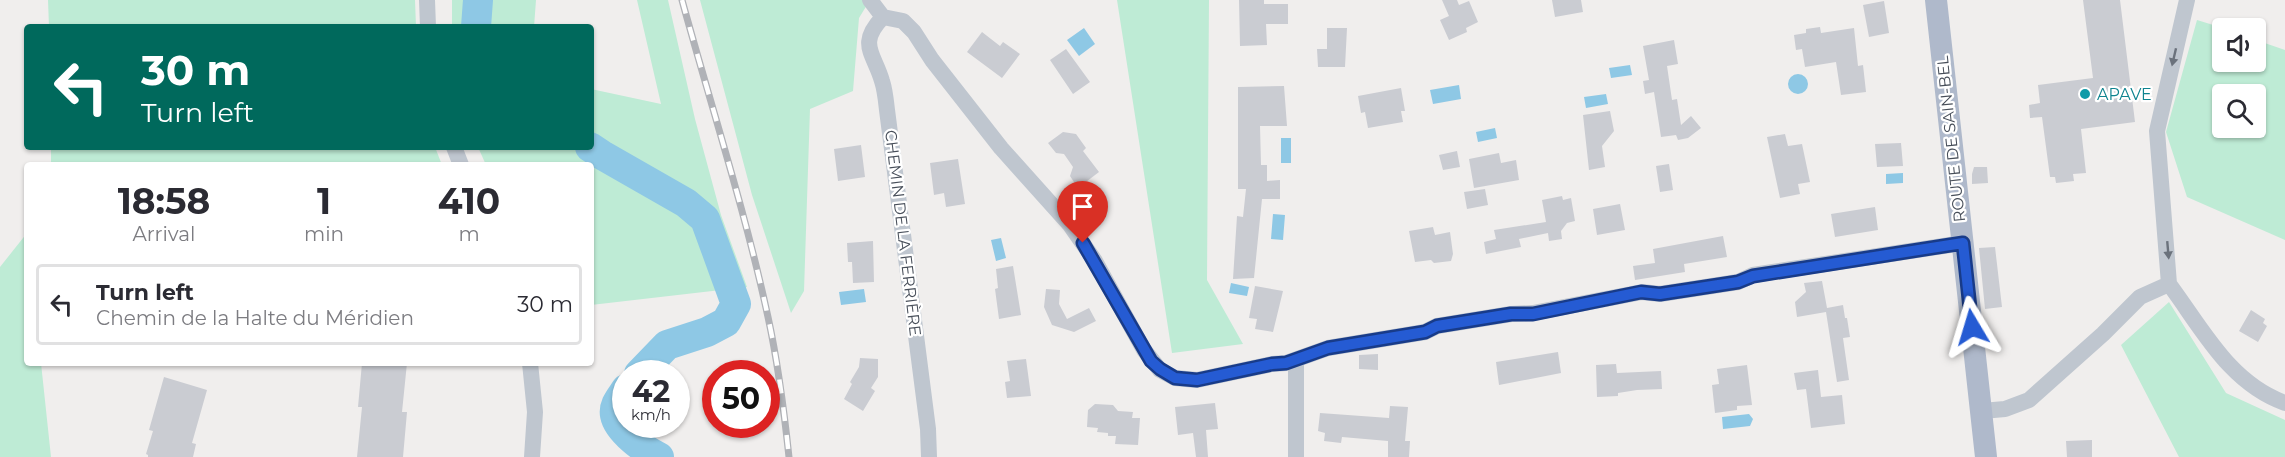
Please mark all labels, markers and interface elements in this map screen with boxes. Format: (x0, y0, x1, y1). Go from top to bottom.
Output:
map controls (2212, 18, 2266, 138)
button: sound (2212, 18, 2266, 72)
text: 30 m (141, 44, 250, 96)
icon: left (42, 48, 120, 126)
one-way arrow (2169, 48, 2179, 66)
street label: ROUTE DE SAIN-BEL (1933, 54, 1969, 223)
button: search (2212, 84, 2266, 138)
place label: APAVE (2097, 85, 2152, 104)
marker: APAVE (2078, 87, 2092, 101)
text: Turn left (141, 96, 254, 129)
street label: CHEMIN DE LA FERRIÈRE (881, 129, 925, 337)
text: 18:58 (118, 179, 210, 223)
text: 1 (317, 179, 331, 223)
text: 410 (438, 179, 500, 223)
pin (1057, 181, 1108, 243)
icon: arrive (1066, 190, 1099, 223)
text: Arrival (132, 222, 196, 246)
text: min (304, 222, 344, 246)
text: m (458, 222, 480, 246)
one-way arrow (2163, 240, 2173, 259)
text: Turn left (96, 279, 194, 306)
icon: left (45, 288, 78, 321)
text: 30 m (517, 291, 573, 318)
position arrow (1940, 295, 2004, 359)
text: Chemin de la Halte du Méridien (96, 306, 414, 330)
speed limit sign: 50 (702, 360, 780, 438)
text: 42 (632, 373, 670, 410)
text: km/h (631, 405, 671, 424)

